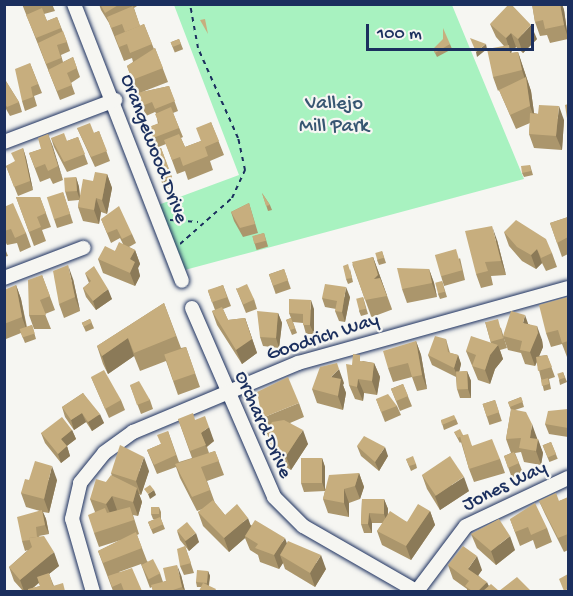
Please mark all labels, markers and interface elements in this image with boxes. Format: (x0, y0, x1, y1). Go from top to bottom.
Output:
scale bar (369, 12, 537, 50)
text: 100 m (377, 24, 422, 45)
street label: Orangewood Drive (114, 71, 192, 227)
park label: Vallejo Mill Park (299, 92, 369, 139)
street label: Goodrich Way (264, 309, 382, 367)
street label: Orchard Drive (228, 368, 296, 482)
street label: Jones Way (459, 456, 551, 518)

